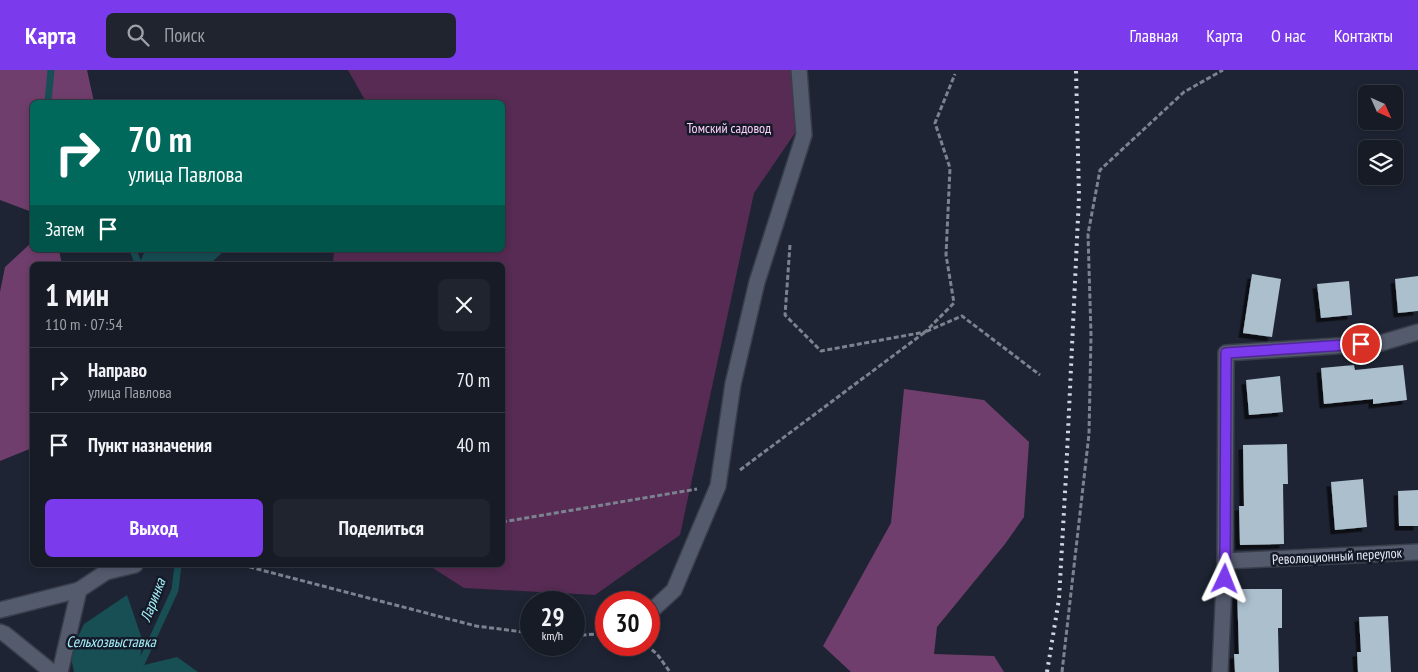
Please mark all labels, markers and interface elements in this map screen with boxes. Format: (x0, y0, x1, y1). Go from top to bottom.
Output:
search box (106, 13, 456, 58)
text: Карта (25, 20, 76, 51)
icon: search (124, 21, 152, 49)
text: Поиск (164, 23, 205, 47)
text: Главная (1130, 24, 1178, 47)
text: Карта (1206, 24, 1243, 47)
text: О нас (1271, 24, 1306, 47)
text: Контакты (1334, 24, 1393, 47)
north arrow (1358, 85, 1402, 130)
map controls (1358, 85, 1403, 185)
text: 70 m (128, 116, 192, 162)
park label: Томский садовод (687, 119, 771, 137)
icon: right (45, 120, 110, 185)
button: layers (1358, 140, 1403, 185)
text: улица Павлова (128, 160, 243, 188)
icon: arrive (94, 215, 122, 243)
text: Затем (45, 217, 84, 241)
text: 1 мин (45, 275, 109, 314)
button: close (438, 279, 490, 331)
text: 110 m · 07:54 (45, 314, 123, 334)
pin (1340, 323, 1382, 365)
icon: arrive (1347, 330, 1375, 358)
text: Направо (88, 358, 147, 382)
icon: right (45, 366, 73, 394)
text: 70 m (457, 368, 490, 392)
text: улица Павлова (88, 382, 172, 402)
icon: arrive (45, 431, 73, 459)
text: Пункт назначения (88, 433, 212, 457)
text: 40 m (457, 433, 490, 457)
button: Выход (45, 499, 263, 557)
button: Поделиться (273, 499, 490, 557)
street label: Революционный переулок (1272, 544, 1403, 568)
position arrow (1198, 552, 1250, 604)
water label: Ларинка (135, 575, 170, 625)
speed limit sign: 30 (595, 591, 660, 656)
text: 29 (541, 601, 564, 633)
text: km/h (542, 628, 563, 643)
water label: Сельхозвыставка (66, 632, 157, 651)

